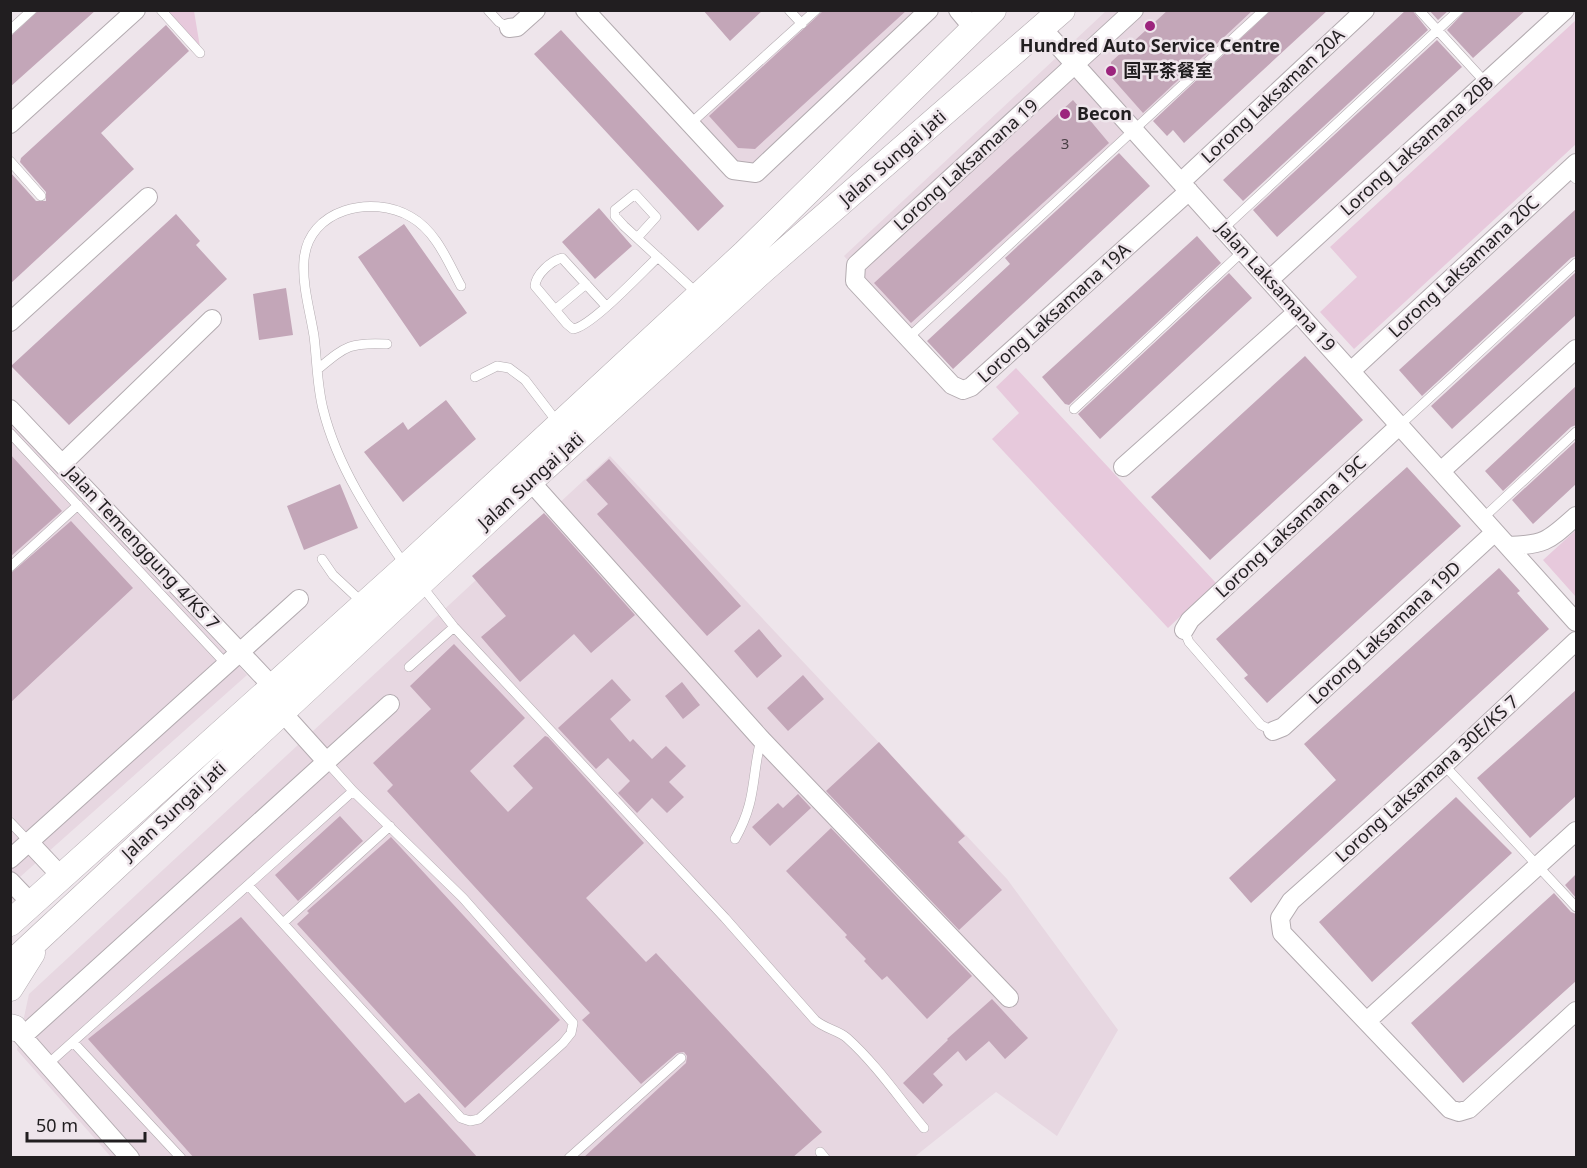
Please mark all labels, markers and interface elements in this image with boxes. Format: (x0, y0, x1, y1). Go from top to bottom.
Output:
marker: Hundred Auto Service Centre (1143, 19, 1157, 33)
street label: Lorong Laksaman 20A (1195, 22, 1350, 168)
place label: Hundred Auto Service Centre (1020, 33, 1280, 57)
place label: 国平茶餐室 (1123, 58, 1213, 82)
marker: 国平茶餐室 (1104, 64, 1118, 78)
street label: Lorong Laksamana 20B (1335, 70, 1498, 220)
street label: Lorong Laksamana 19 (888, 93, 1043, 236)
place label: Becon (1077, 101, 1132, 125)
street label: Jalan Sungai Jati (832, 104, 951, 212)
marker: Becon (1058, 107, 1072, 121)
house number: 3 (1061, 133, 1069, 153)
street label: Lorong Laksamana 20C (1383, 190, 1544, 343)
street label: Jalan Laksamana 19 (1211, 215, 1341, 356)
street label: Lorong Laksamana 19A (972, 237, 1135, 387)
street label: Jalan Sungai Jati (471, 426, 588, 535)
street label: Lorong Laksamana 19C (1210, 450, 1371, 603)
street label: Jalan Temenggung 4/KS 7 (59, 459, 225, 634)
street label: Lorong Laksamana 19D (1303, 555, 1465, 709)
street label: Lorong Laksamana 30E/KS 7 (1329, 689, 1523, 867)
street label: Jalan Sungai Jati (115, 756, 231, 866)
scale bar (27, 1105, 146, 1143)
text: 50 m (36, 1113, 78, 1137)

